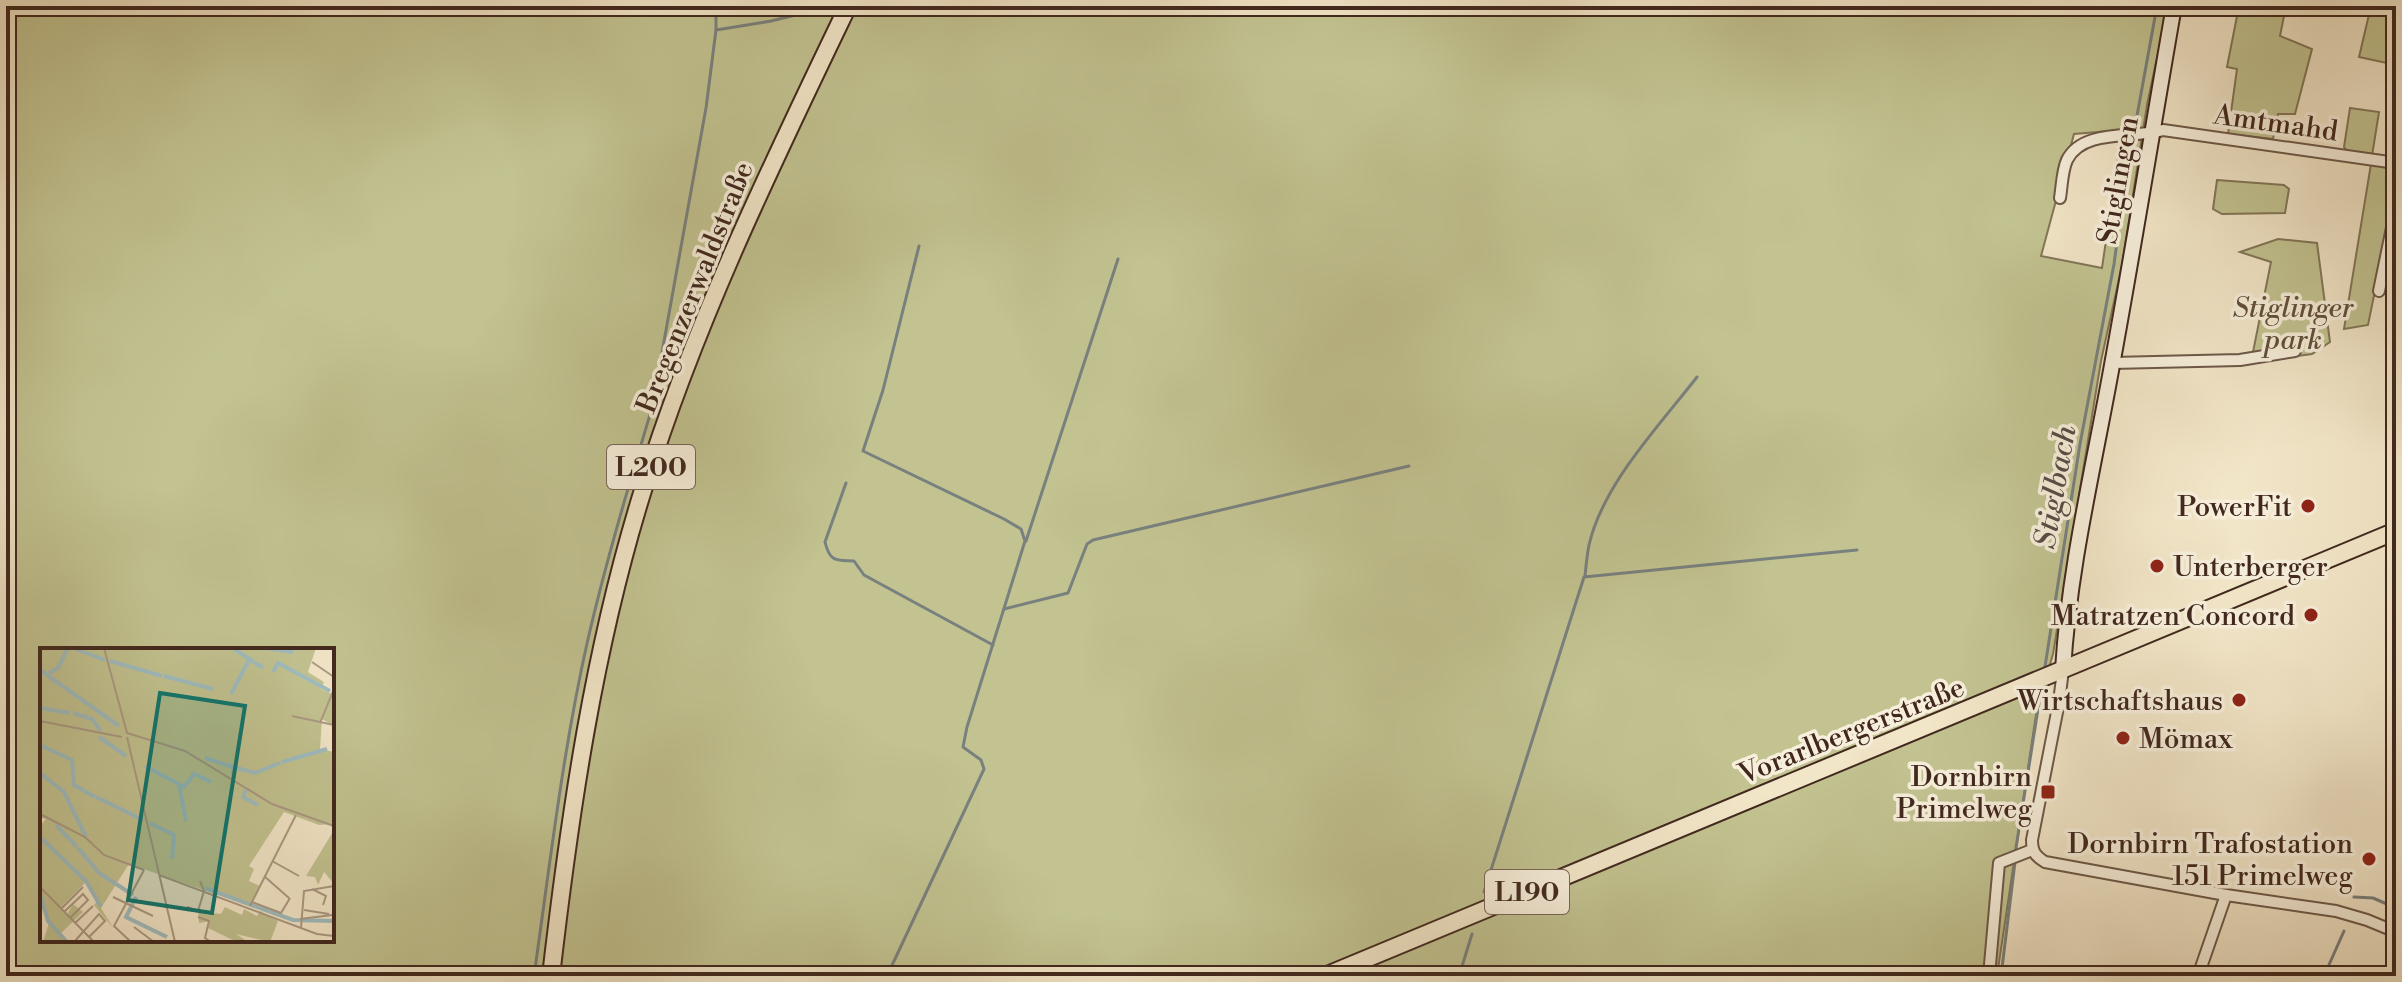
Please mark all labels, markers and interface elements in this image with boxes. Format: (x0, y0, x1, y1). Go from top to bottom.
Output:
street label: Amtmahd (2211, 97, 2340, 150)
street label: Stiglingen (2090, 113, 2147, 247)
street label: Bregenzerwaldstraße (629, 157, 762, 419)
park label: Stiglinger park (2233, 291, 2354, 358)
water label: Stiglbach (2026, 422, 2086, 552)
road number: L200 (607, 445, 695, 489)
place label: PowerFit (2177, 490, 2292, 525)
marker: PowerFit (2299, 497, 2317, 515)
place label: Unterberger (2173, 550, 2328, 585)
marker: Unterberger (2148, 557, 2166, 575)
place label: Matratzen Concord (2051, 599, 2295, 634)
marker: Matratzen Concord (2302, 606, 2320, 624)
inset map (40, 648, 334, 942)
street label: Vorarlbergerstraße (1733, 670, 1969, 793)
place label: Wirtschaftshaus (2016, 684, 2223, 719)
marker: Wirtschaftshaus (2230, 691, 2248, 709)
place label: Mömax (2139, 722, 2233, 757)
marker: Mömax (2114, 729, 2132, 747)
place label: Dornbirn Primelweg (1896, 760, 2032, 827)
marker: Dornbirn Primelweg (2039, 783, 2057, 801)
place label: Dornbirn Trafostation 151 Primelweg (2068, 827, 2353, 894)
marker: Dornbirn Trafostation 151 Primelweg (2360, 850, 2378, 868)
road number: L190 (1485, 870, 1569, 914)

